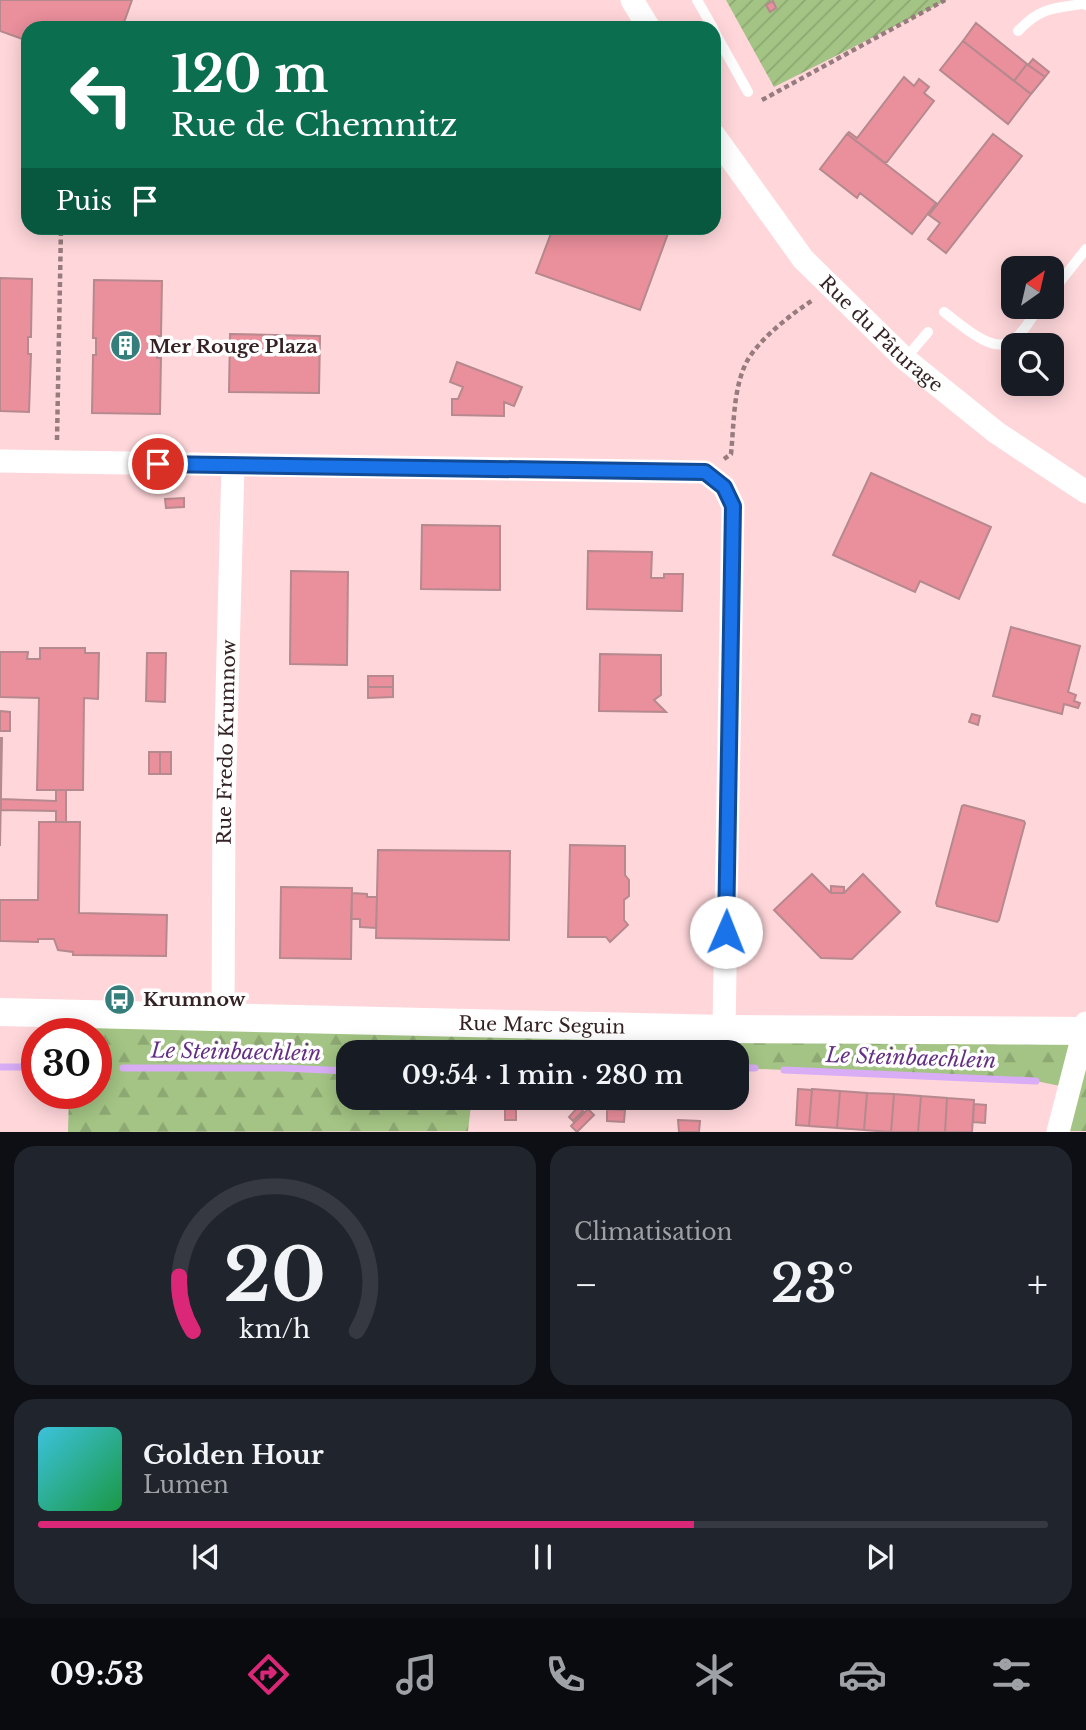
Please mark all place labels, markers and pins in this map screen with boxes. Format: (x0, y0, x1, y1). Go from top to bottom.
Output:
building icon: Mer Rouge Plaza (109, 329, 143, 363)
place label: Mer Rouge Plaza (149, 335, 318, 358)
pin (128, 434, 188, 494)
bus stop icon: Krumnow (103, 982, 137, 1016)
place label: Krumnow (143, 988, 246, 1011)

